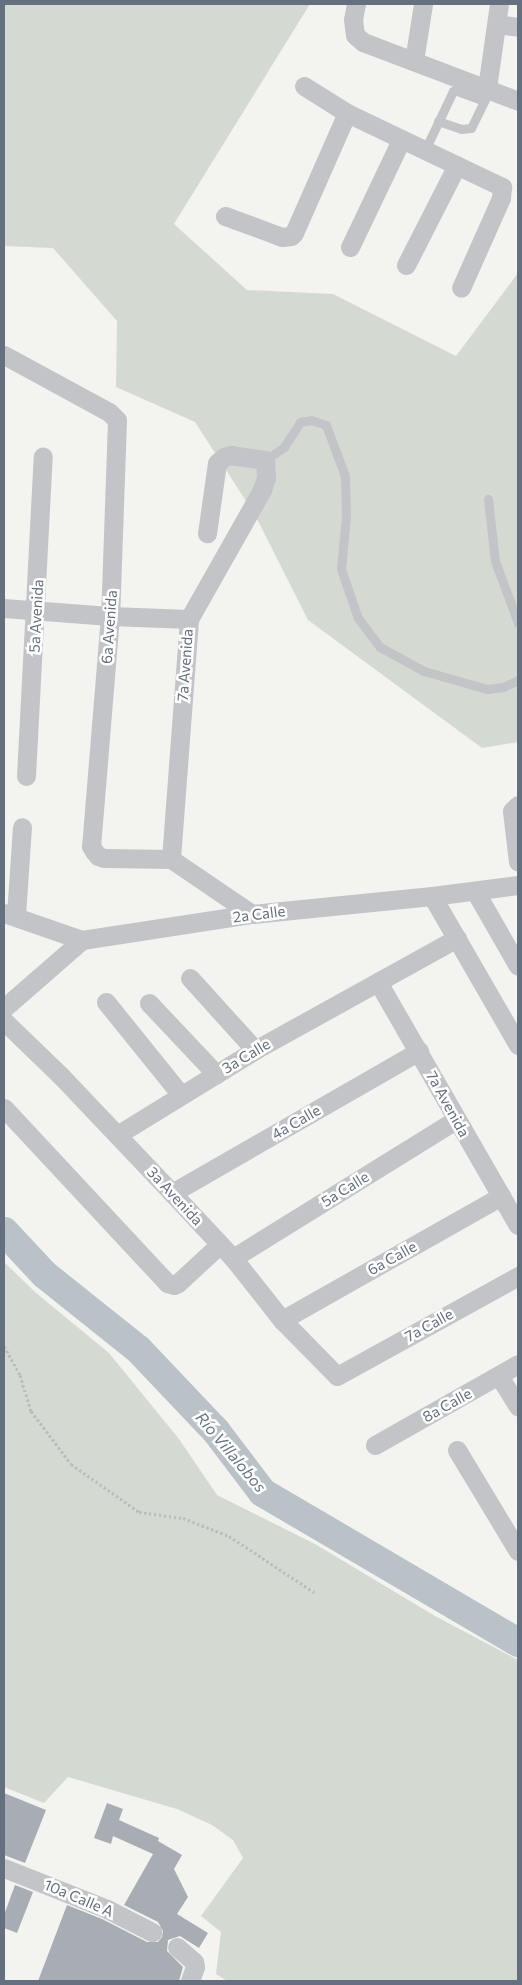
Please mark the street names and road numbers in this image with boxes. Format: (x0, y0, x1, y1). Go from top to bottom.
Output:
street label: 5a Avenida (25, 579, 47, 653)
street label: 6a Avenida (97, 590, 121, 664)
street label: 7a Avenida (173, 628, 197, 702)
street label: 2a Calle (232, 902, 286, 926)
street label: 3a Calle (219, 1035, 273, 1077)
street label: 7a Avenida (423, 1068, 473, 1140)
street label: 4a Calle (268, 1101, 324, 1143)
street label: 3a Avenida (143, 1163, 207, 1229)
street label: 5a Calle (318, 1167, 372, 1211)
street label: 6a Calle (364, 1237, 420, 1279)
street label: 7a Calle (402, 1305, 456, 1345)
street label: 8a Calle (419, 1384, 475, 1426)
street label: 10a Calle A (42, 1875, 116, 1921)

